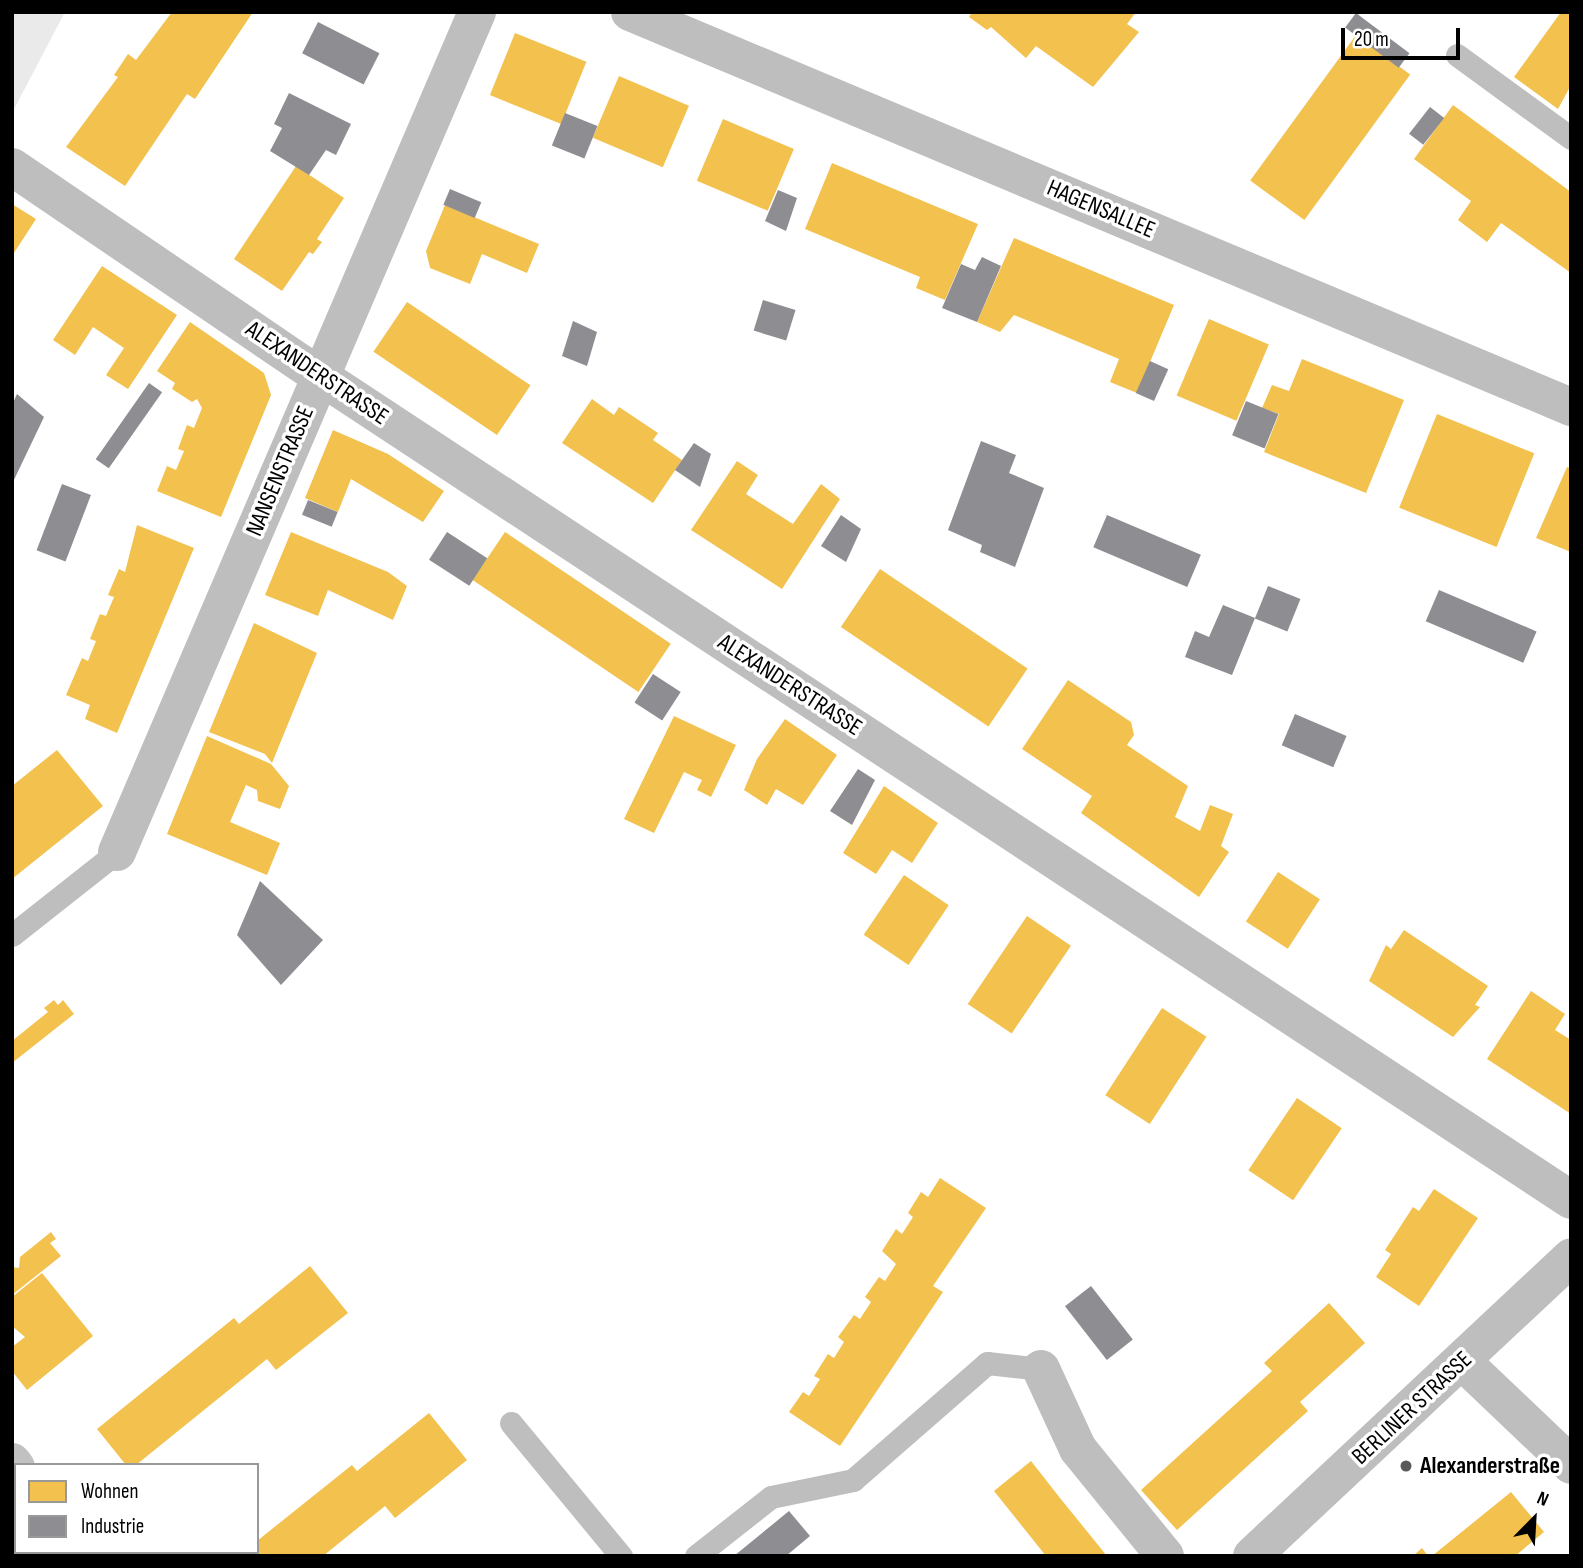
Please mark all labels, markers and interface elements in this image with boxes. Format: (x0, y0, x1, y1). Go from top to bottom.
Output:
scale bar (1345, 14, 1464, 58)
text: 20 m (1354, 27, 1389, 52)
street label: HAGENSALLEE (1043, 173, 1159, 245)
street label: ALEXANDERSTRASSE (240, 315, 394, 431)
street label: NANSENSTRASSE (240, 402, 320, 540)
street label: ALEXANDERSTRASSE (713, 628, 867, 742)
street label: BERLINER STRASSE (1346, 1345, 1478, 1471)
place label: Alexanderstraße (1420, 1452, 1560, 1480)
marker: Alexanderstraße (1398, 1458, 1414, 1474)
legend (14, 1463, 259, 1554)
text: Wohnen (81, 1479, 138, 1504)
north arrow (1499, 1484, 1569, 1554)
text: N (1533, 1487, 1552, 1512)
text: Industrie (81, 1514, 144, 1539)

